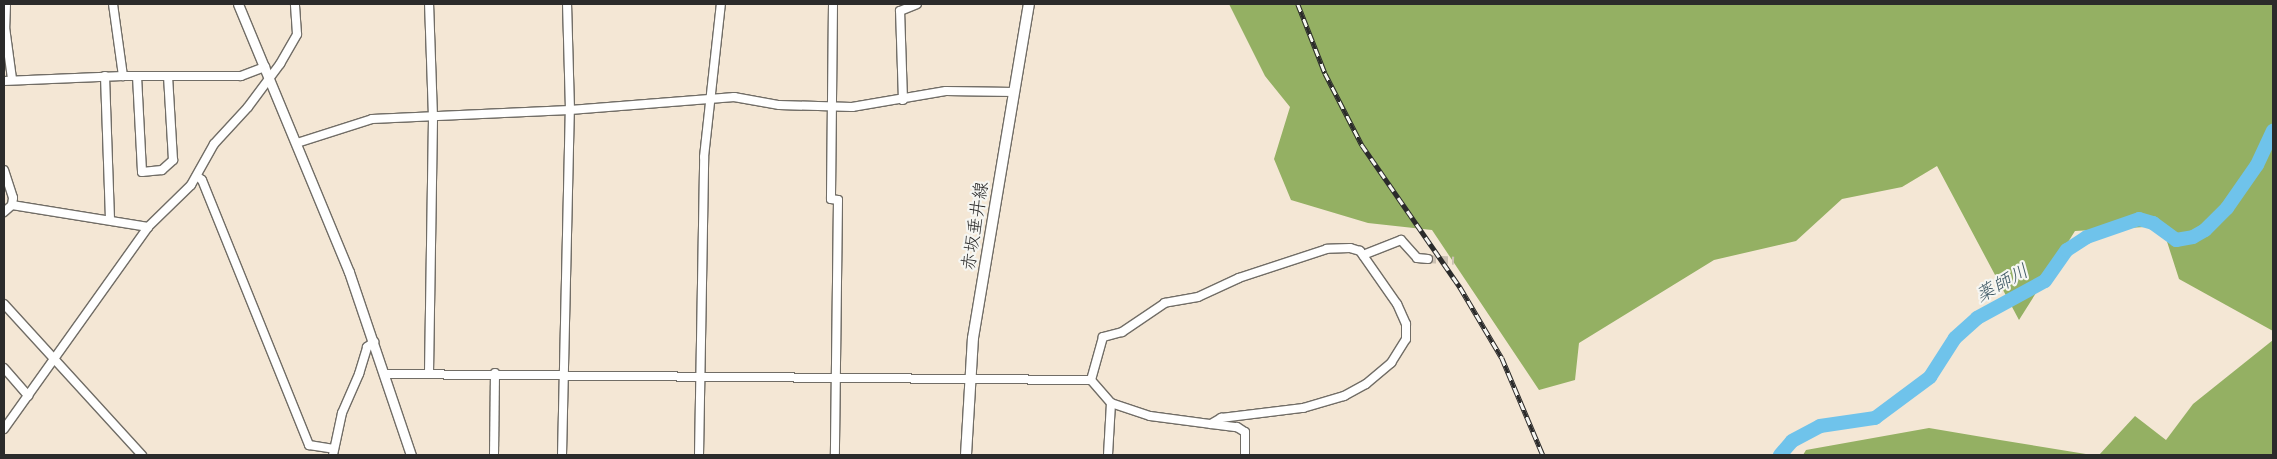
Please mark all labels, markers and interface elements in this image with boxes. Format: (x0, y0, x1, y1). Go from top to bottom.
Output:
street label: 赤坂垂井線 (957, 180, 993, 272)
water label: 薬師川 (1972, 259, 2032, 307)

